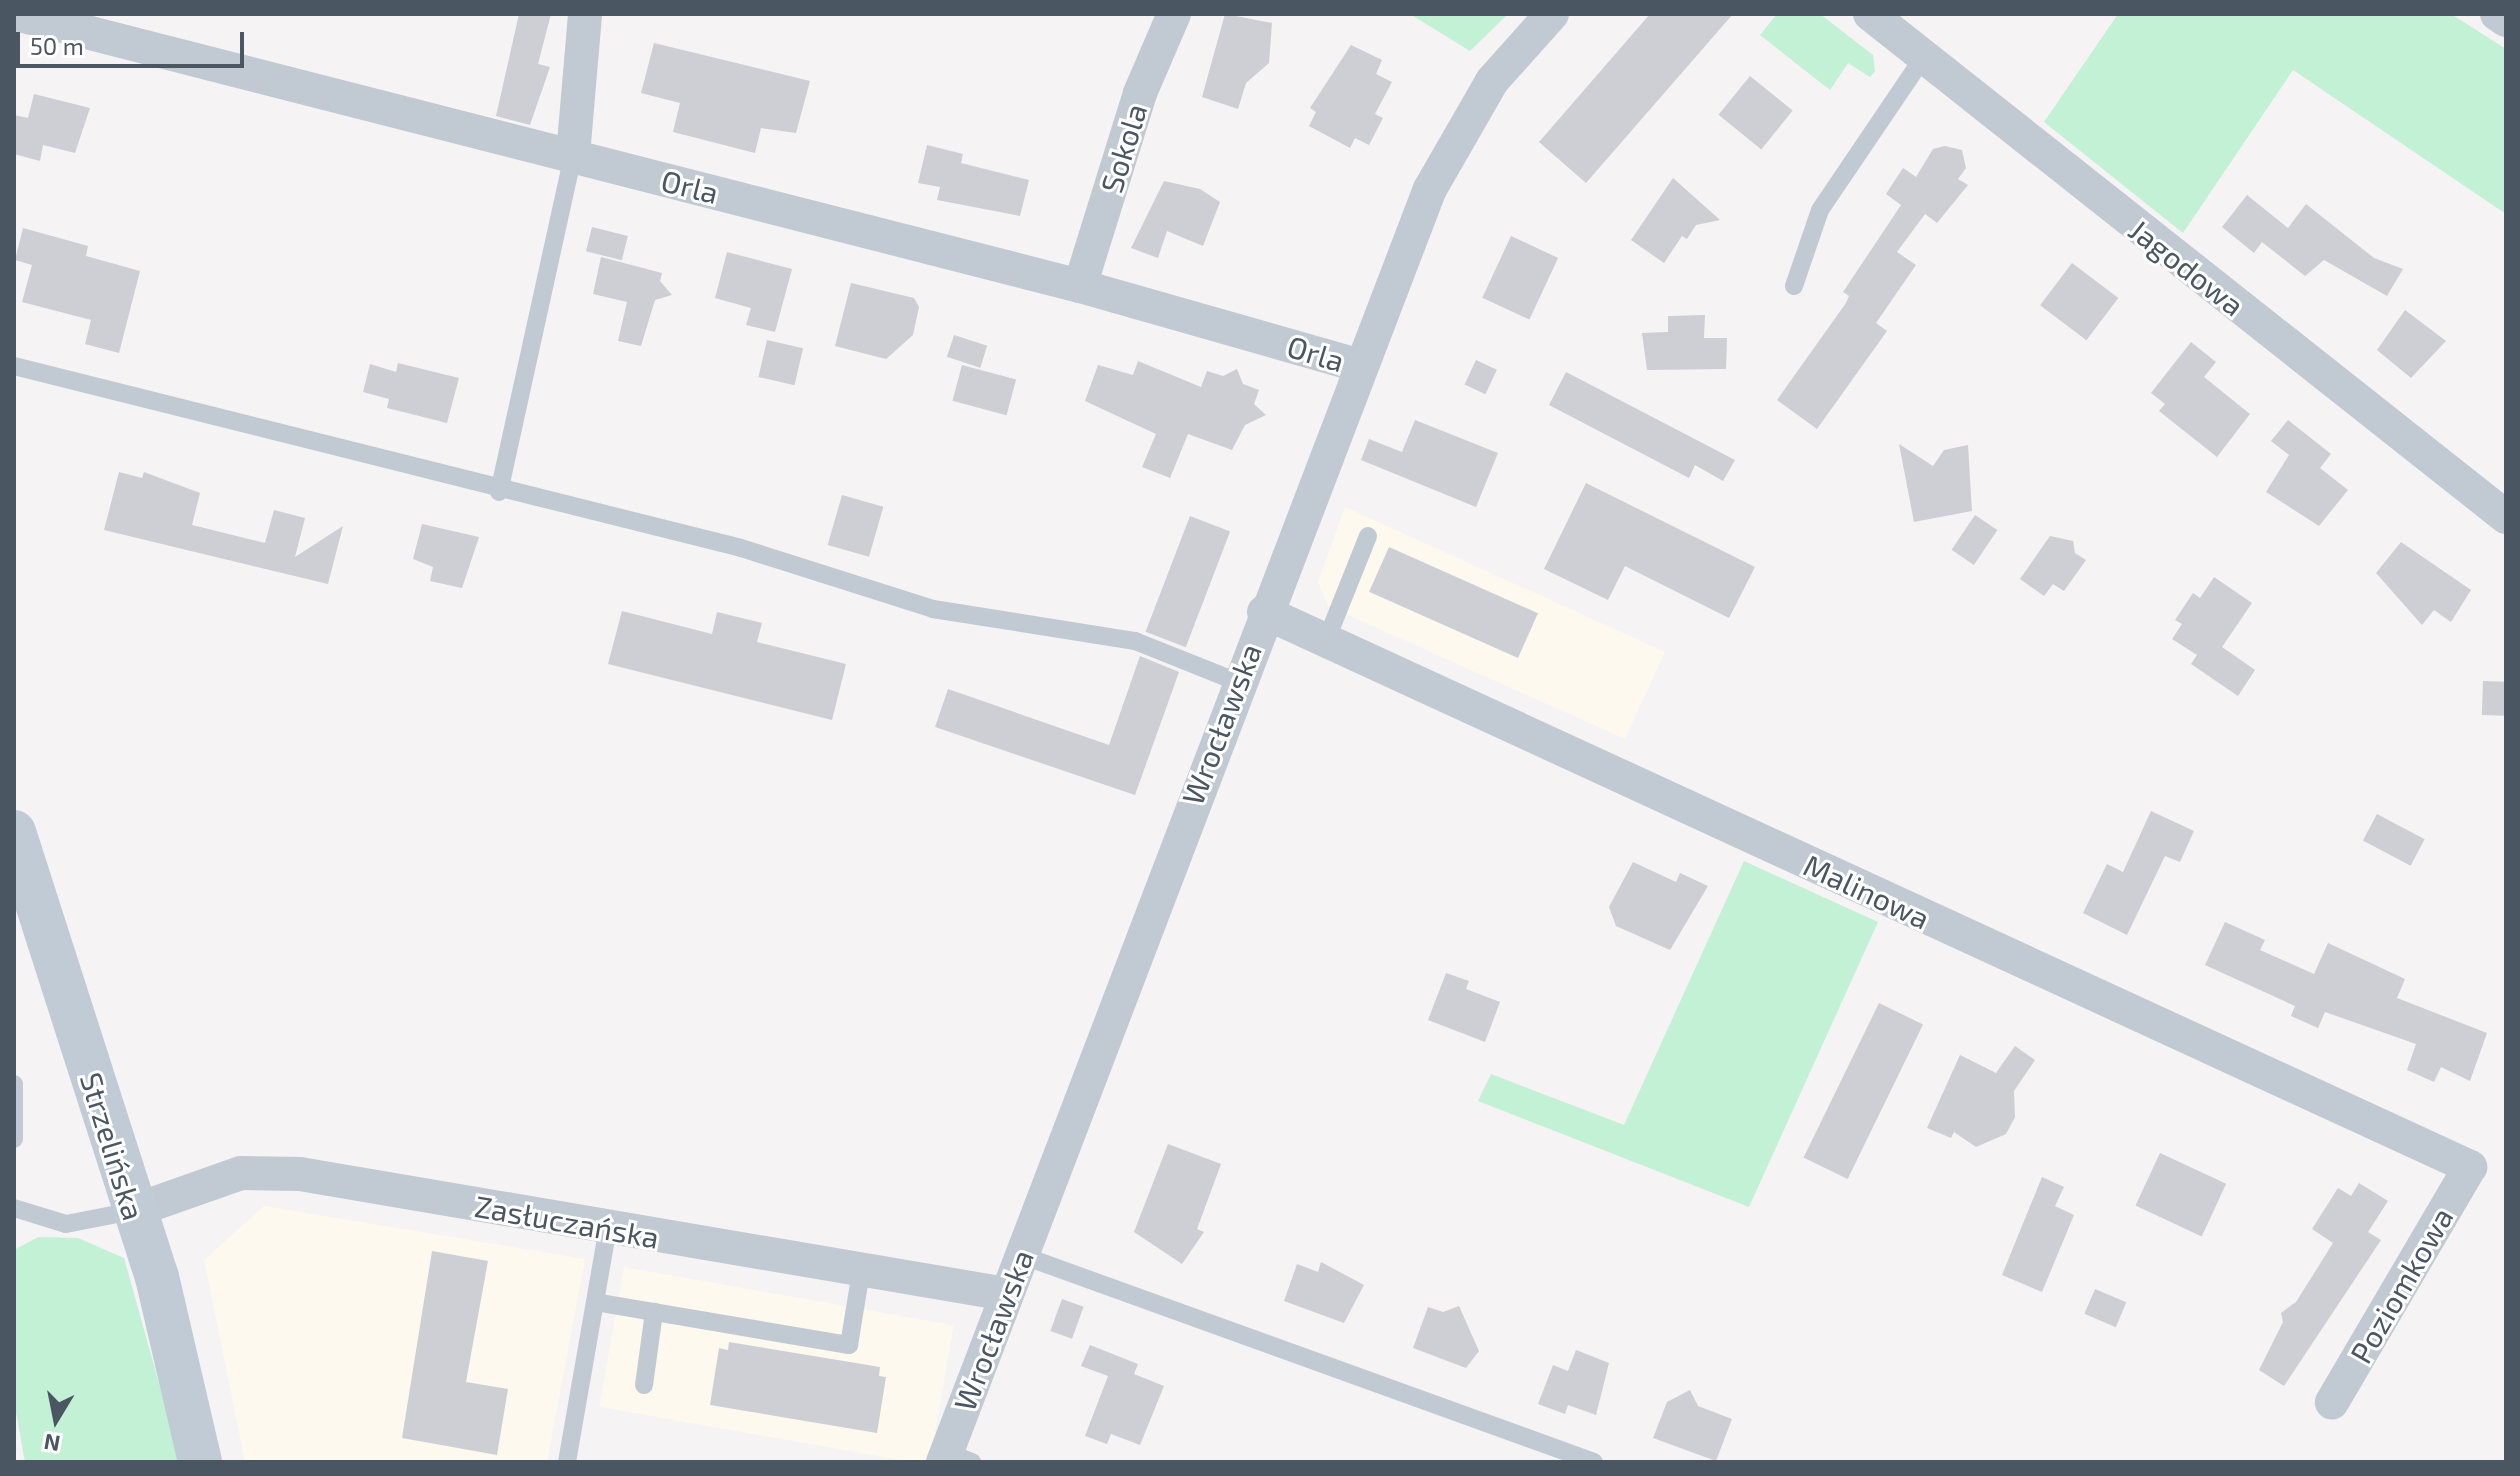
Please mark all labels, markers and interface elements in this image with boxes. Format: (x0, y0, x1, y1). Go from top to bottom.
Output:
scale bar (20, 16, 248, 66)
text: 50 m (30, 31, 84, 60)
street label: Sokola (1092, 99, 1154, 197)
street label: Orla (658, 162, 722, 210)
street label: Jagodowa (2123, 211, 2251, 323)
street label: Orla (1283, 327, 1349, 379)
street label: Wrocławska (1174, 638, 1268, 810)
street label: Malinowa (1798, 846, 1936, 936)
street label: Strzelińska (74, 1068, 152, 1224)
street label: Zasłuczańska (472, 1187, 662, 1255)
street label: Poziomkowa (2342, 1201, 2460, 1369)
street label: Wrocławska (946, 1244, 1040, 1416)
north arrow (16, 1380, 96, 1460)
text: N (42, 1429, 62, 1458)

